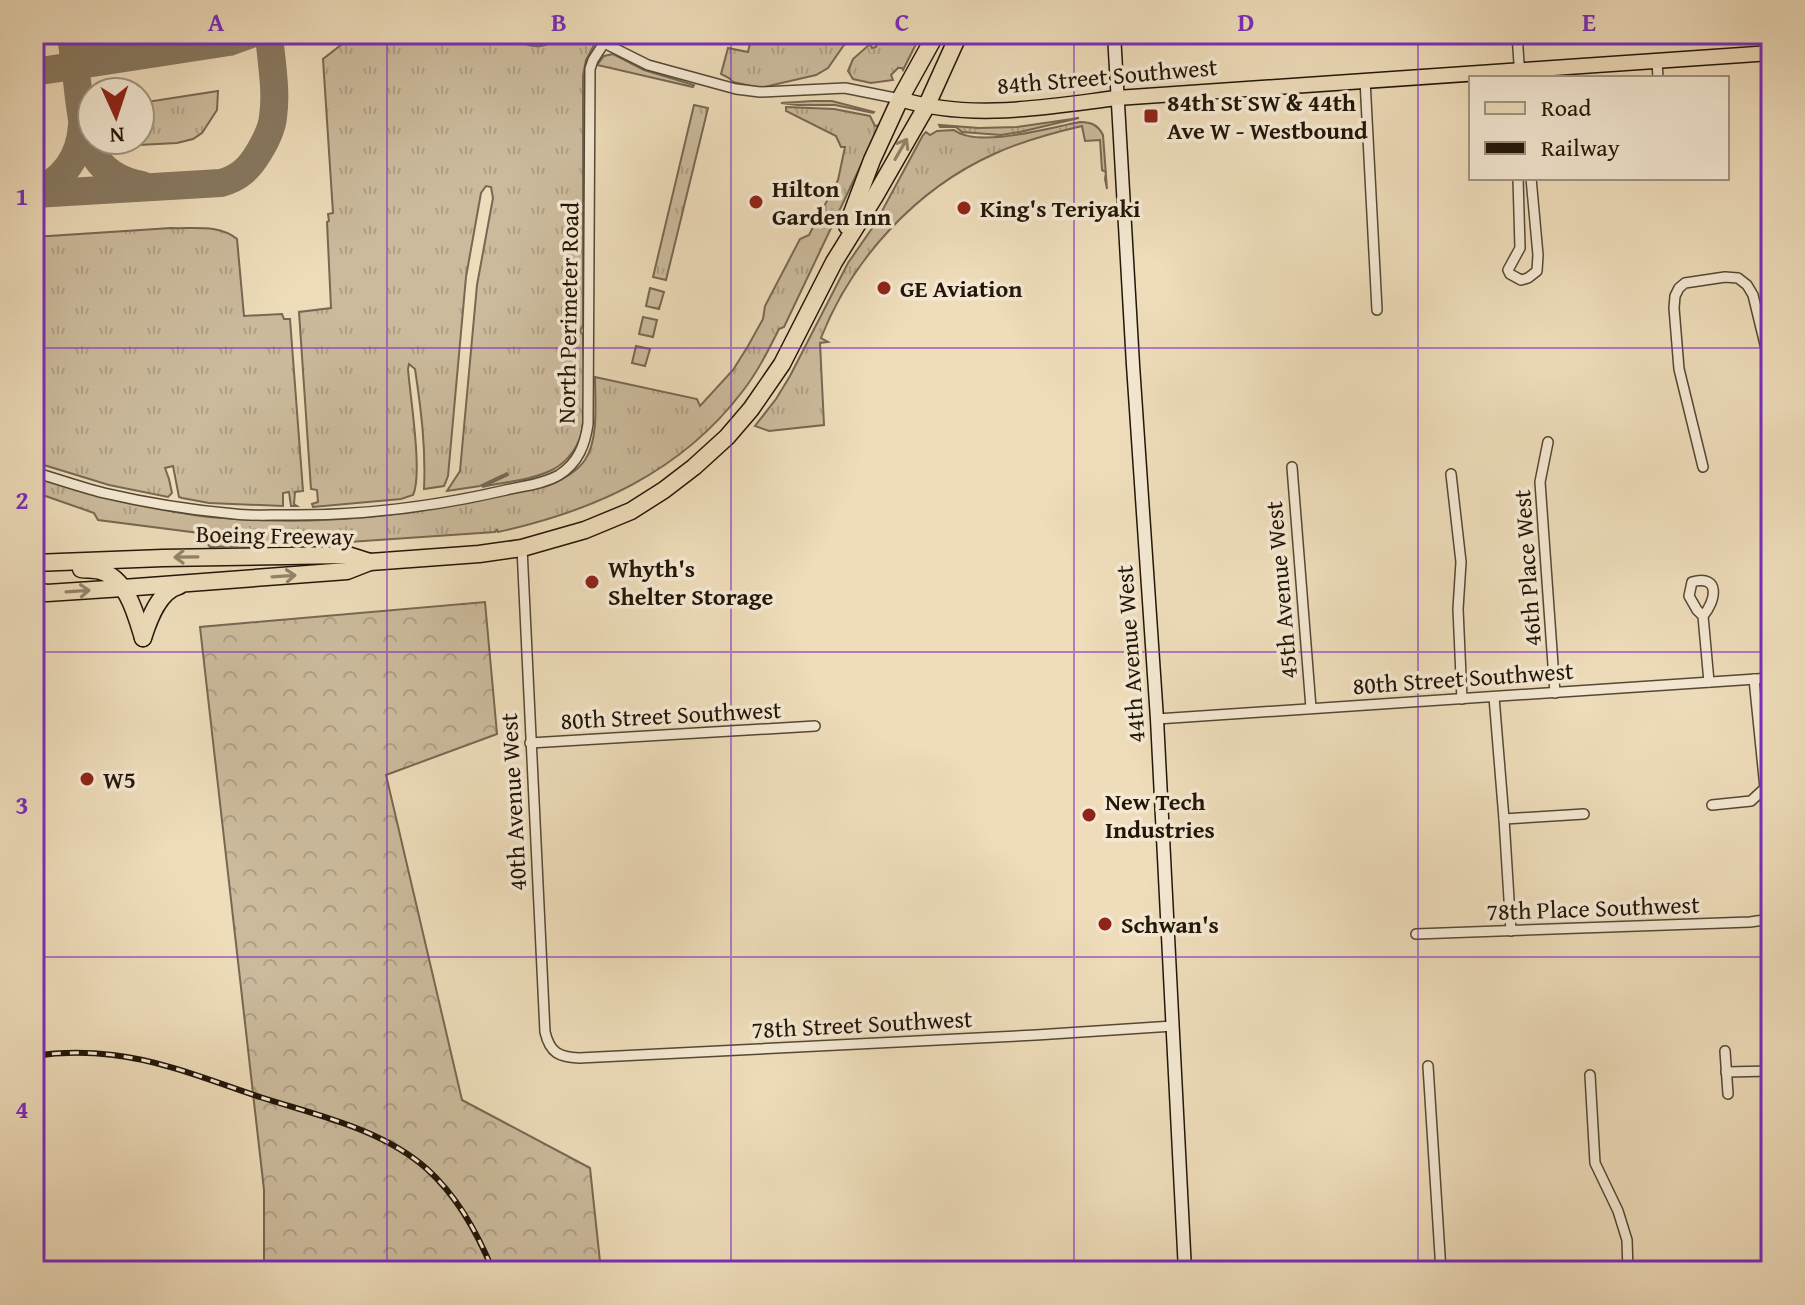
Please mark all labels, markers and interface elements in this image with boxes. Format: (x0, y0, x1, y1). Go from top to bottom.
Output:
text: A (208, 2, 225, 41)
text: B (551, 2, 567, 41)
text: C (895, 2, 909, 41)
text: D (1238, 2, 1254, 41)
text: E (1582, 2, 1596, 41)
street label: 84th Street Southwest (995, 49, 1219, 103)
north arrow (76, 76, 156, 156)
legend (1469, 76, 1729, 180)
place label: 84th St SW & 44th Ave W - Westbound (1167, 85, 1368, 148)
text: Road (1541, 90, 1591, 125)
marker: 84th St SW & 44th Ave W - Westbound (1142, 107, 1160, 125)
text: N (109, 120, 125, 152)
text: Railway (1541, 130, 1620, 165)
one-way arrow (893, 138, 909, 161)
place label: Hilton Garden Inn (772, 171, 891, 234)
text: 1 (15, 176, 29, 215)
place label: King's Teriyaki (980, 191, 1141, 226)
marker: Hilton Garden Inn (747, 193, 765, 211)
marker: King's Teriyaki (955, 199, 973, 217)
street label: North Perimeter Road (549, 202, 587, 424)
place label: GE Aviation (900, 271, 1022, 306)
marker: GE Aviation (875, 279, 893, 297)
text: 2 (15, 480, 29, 519)
street label: 46th Place West (1504, 488, 1550, 648)
street label: 45th Avenue West (1256, 499, 1306, 680)
street label: Boeing Freeway (196, 516, 354, 554)
one-way arrow (173, 549, 200, 565)
place label: Whyth's Shelter Storage (608, 551, 773, 614)
street label: 44th Avenue West (1106, 563, 1154, 744)
one-way arrow (271, 568, 297, 583)
marker: Whyth's Shelter Storage (583, 573, 601, 591)
one-way arrow (64, 583, 91, 598)
street label: 80th Street Southwest (1352, 653, 1575, 703)
street label: 80th Street Southwest (560, 692, 783, 738)
street label: 40th Avenue West (491, 712, 535, 892)
place label: W5 (103, 762, 136, 797)
marker: W5 (78, 770, 96, 788)
place label: New Tech Industries (1105, 784, 1215, 847)
text: 3 (15, 785, 29, 824)
marker: New Tech Industries (1080, 806, 1098, 824)
street label: 78th Place Southwest (1486, 887, 1701, 929)
place label: Schwan's (1121, 907, 1219, 942)
marker: Schwan's (1096, 915, 1114, 933)
street label: 78th Street Southwest (751, 1001, 974, 1047)
text: 4 (15, 1089, 29, 1128)

